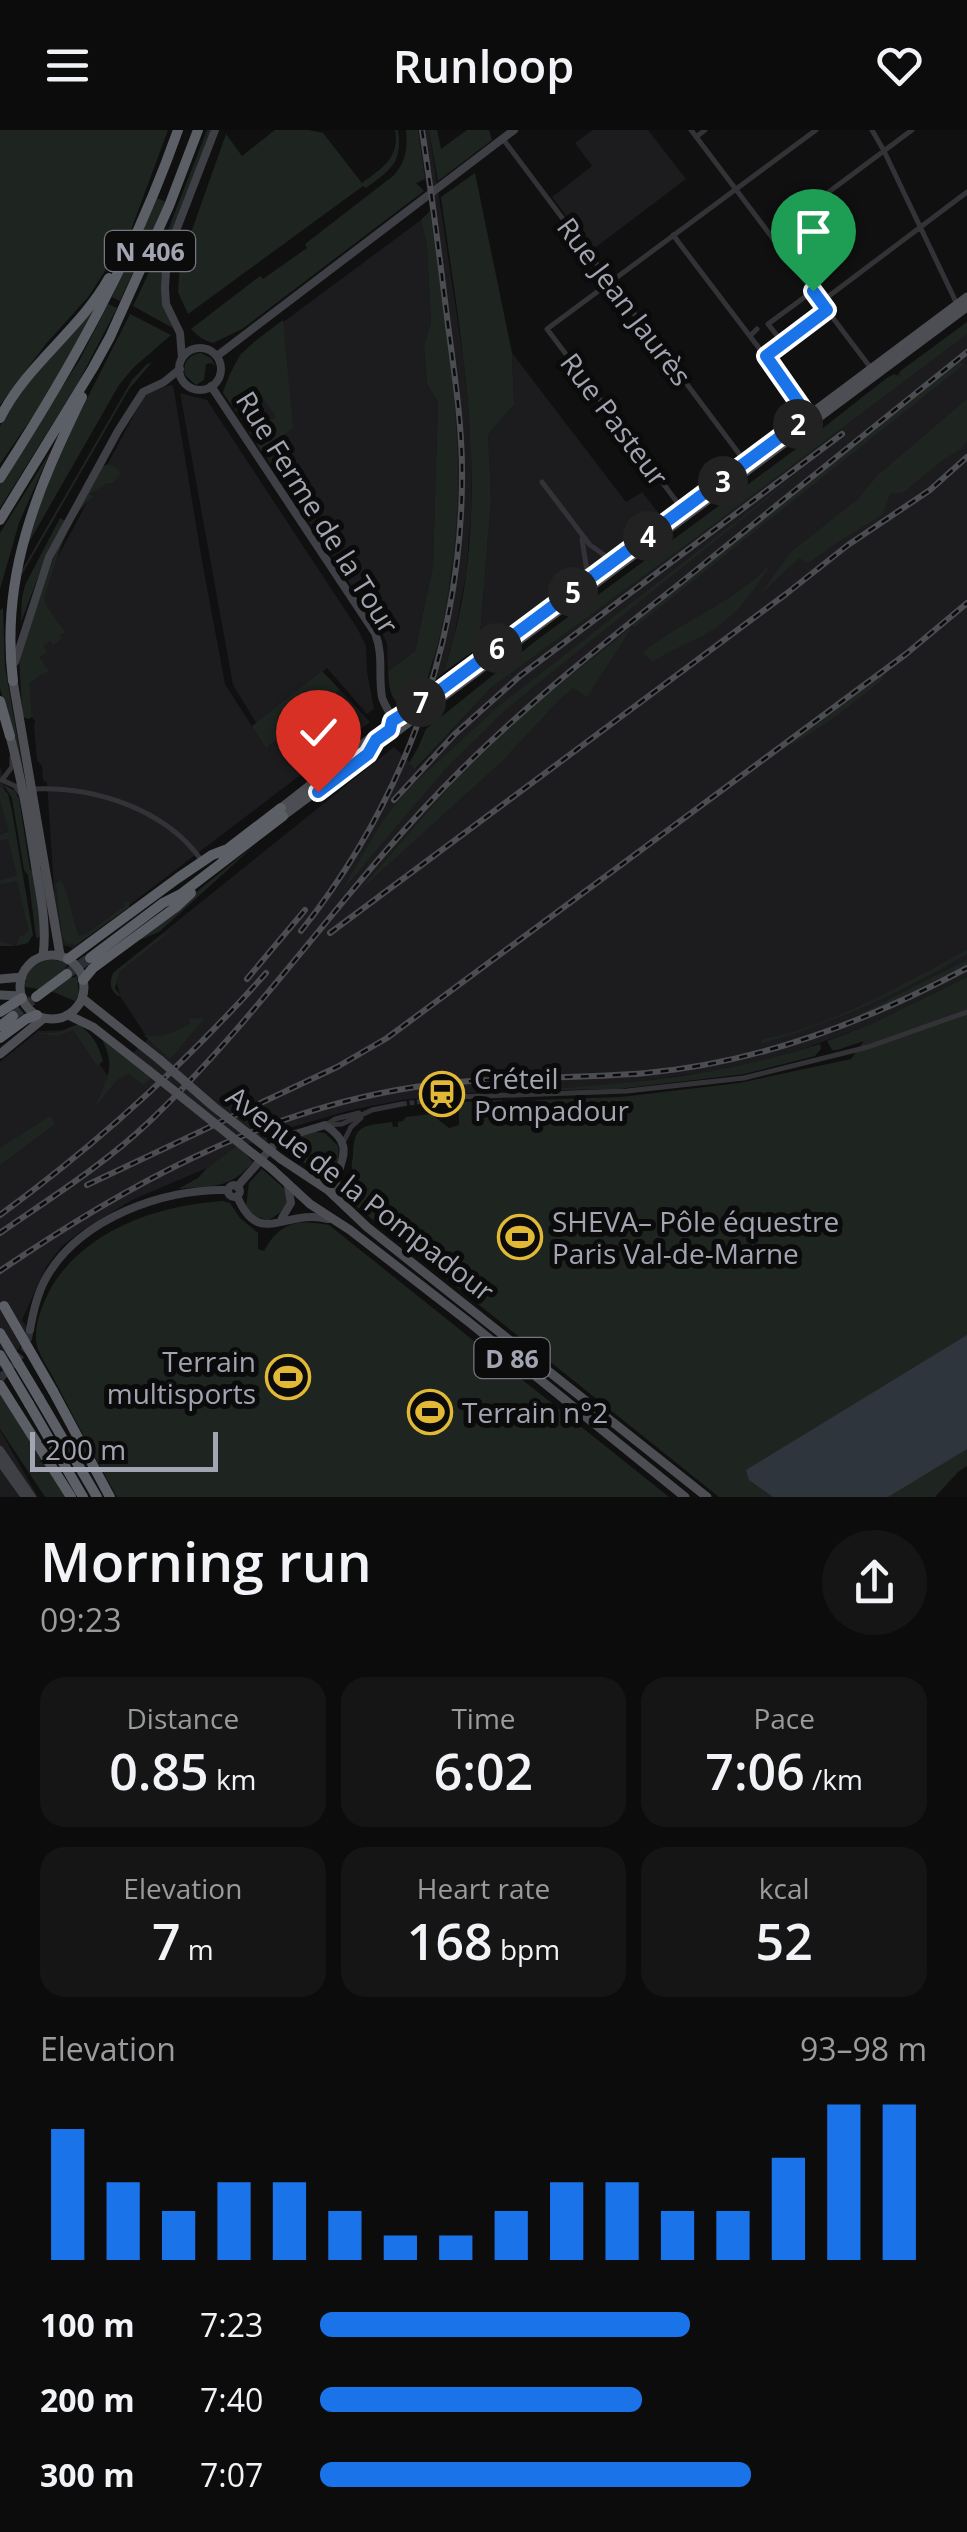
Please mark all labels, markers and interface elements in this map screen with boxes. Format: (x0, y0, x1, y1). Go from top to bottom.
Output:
text: Runloop (393, 35, 574, 96)
icon: menu (40, 38, 95, 93)
icon: heart (872, 38, 927, 93)
pin (771, 189, 856, 292)
icon: arrive (786, 204, 841, 259)
street label: Rue Jean Jaurès (549, 209, 701, 393)
road number: N 406 (105, 231, 195, 271)
street label: Rue Pasteur (552, 345, 678, 494)
street label: Rue Ferme de la Tour (228, 384, 408, 641)
pin: 2 (773, 399, 823, 449)
text: 2 (790, 405, 806, 443)
pin: 3 (698, 456, 748, 506)
text: 3 (715, 462, 731, 500)
pin: 4 (623, 511, 673, 561)
text: 4 (640, 517, 656, 555)
pin: 5 (548, 567, 598, 617)
text: 5 (565, 573, 581, 611)
pin: 6 (472, 623, 522, 673)
text: 6 (489, 629, 505, 667)
pin: 7 (396, 677, 446, 727)
text: 7 (413, 683, 429, 721)
pin (276, 690, 361, 793)
icon: check (291, 705, 346, 760)
place label: Créteil Pompadour (474, 1059, 629, 1129)
station icon: Créteil Pompadour (419, 1071, 465, 1117)
street label: Avenue de la Pompadour (219, 1077, 503, 1310)
place label: SHEVA– Pôle équestre Paris Val-de-Marne (552, 1202, 839, 1272)
sports icon: SHEVA– Pôle équestre Paris Val-de-Marne (497, 1214, 543, 1260)
road number: D 86 (474, 1338, 550, 1378)
place label: Terrain multisports (107, 1342, 256, 1412)
sports icon: Terrain multisports (265, 1354, 311, 1400)
sports icon: Terrain n°2 (407, 1389, 453, 1435)
place label: Terrain n°2 (462, 1393, 608, 1431)
scale bar (30, 1427, 218, 1472)
text: 200 m (45, 1430, 126, 1468)
text: Morning run (40, 1523, 372, 1598)
button: share (822, 1530, 927, 1635)
text: 09:23 (40, 1598, 122, 1641)
text: Distance (127, 1699, 239, 1737)
text: Time (451, 1699, 516, 1737)
text: Pace (753, 1699, 815, 1737)
text: 0.85 (109, 1737, 209, 1805)
text: 6:02 (434, 1737, 533, 1805)
text: 7:06 (705, 1737, 805, 1805)
text: km (209, 1760, 257, 1798)
text: /km (805, 1760, 863, 1798)
text: Elevation (123, 1869, 242, 1907)
text: Heart rate (417, 1869, 550, 1907)
text: kcal (759, 1869, 810, 1907)
text: 7 (152, 1907, 181, 1975)
text: 168 (407, 1907, 493, 1975)
text: 52 (756, 1907, 813, 1975)
text: m (181, 1930, 214, 1968)
text: bpm (493, 1930, 560, 1968)
text: Elevation (40, 2027, 176, 2070)
text: 93–98 m (800, 2027, 927, 2070)
text: 100 m (40, 2303, 135, 2346)
text: 7:23 (200, 2303, 263, 2346)
text: 200 m (40, 2378, 135, 2421)
text: 7:40 (200, 2378, 263, 2421)
text: 300 m (40, 2453, 135, 2496)
text: 7:07 (200, 2453, 263, 2496)

